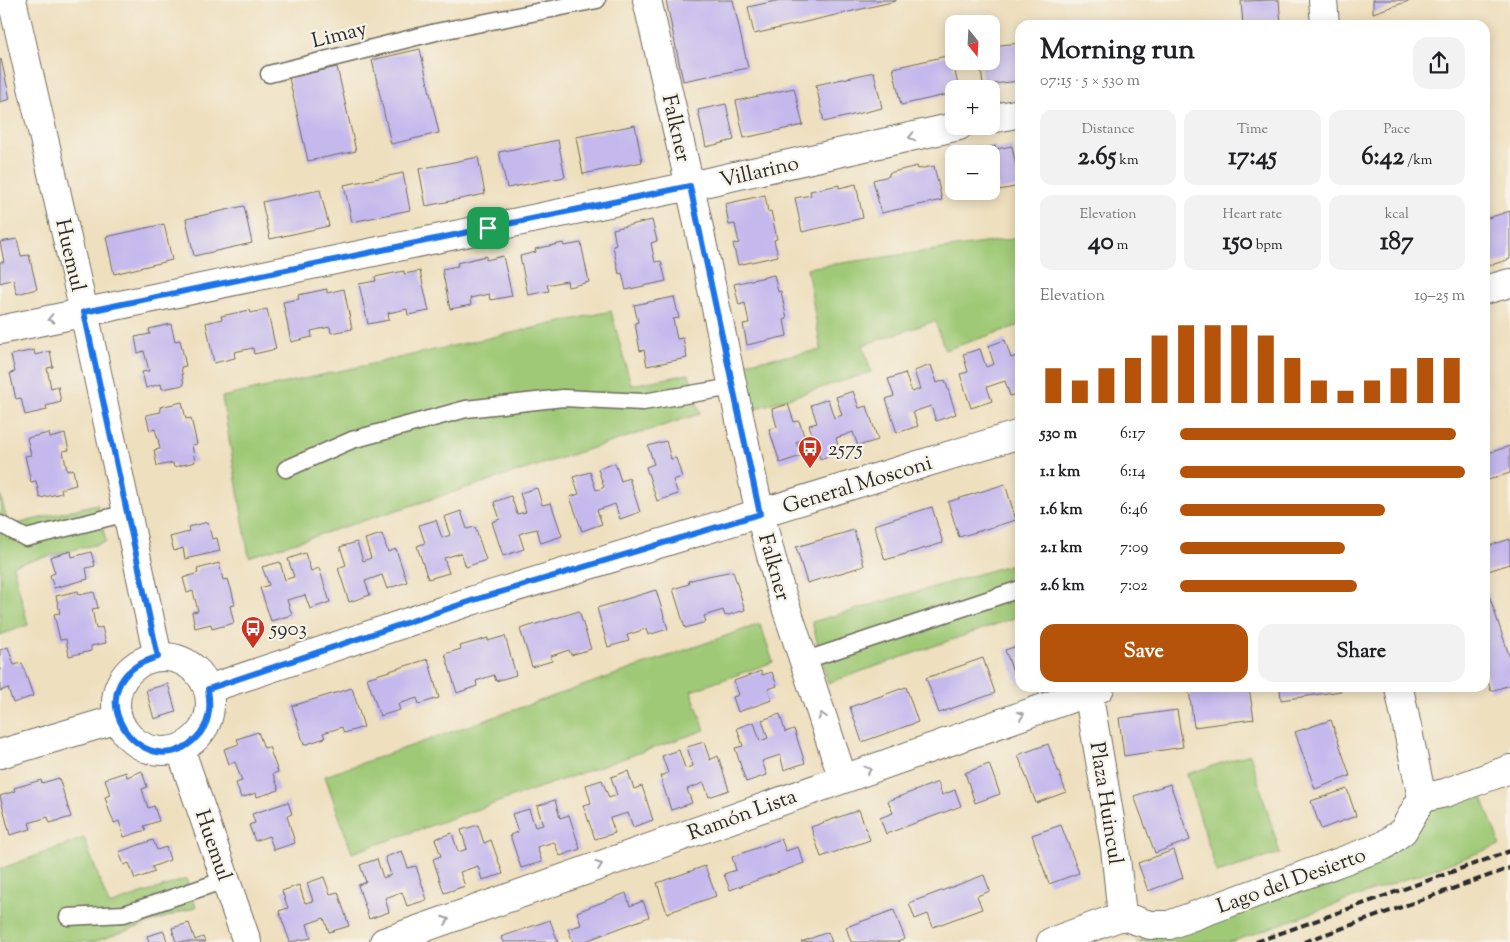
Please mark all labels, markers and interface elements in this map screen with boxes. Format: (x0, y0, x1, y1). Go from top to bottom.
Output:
street label: Limay (309, 15, 371, 57)
north arrow (945, 15, 1000, 70)
map controls (945, 15, 1000, 200)
text: Morning run (1040, 31, 1195, 71)
button: share (1413, 37, 1465, 89)
text: 07:15 · 5 × 530 m (1040, 70, 1140, 93)
button: + (945, 80, 1000, 135)
street label: Falkner (653, 92, 697, 165)
text: Distance (1082, 120, 1135, 140)
text: Time (1237, 120, 1268, 140)
text: Pace (1383, 120, 1410, 140)
one-way arrow (907, 131, 916, 142)
text: 2.65 (1078, 140, 1116, 176)
text: 17:45 (1228, 140, 1277, 176)
text: 6:42 (1361, 140, 1404, 176)
button: − (945, 145, 1000, 200)
street label: Villarino (717, 149, 802, 197)
text: km (1116, 151, 1139, 171)
text: /km (1404, 151, 1432, 171)
text: Elevation (1080, 205, 1137, 225)
text: Heart rate (1223, 205, 1282, 225)
text: kcal (1385, 205, 1409, 225)
pin (467, 207, 509, 249)
icon: arrive (474, 214, 502, 242)
street label: Huemul (46, 216, 92, 295)
text: 40 (1088, 225, 1114, 261)
text: 150 (1222, 225, 1253, 261)
text: 187 (1380, 225, 1414, 261)
text: m (1114, 236, 1128, 256)
text: bpm (1253, 236, 1283, 256)
text: Elevation (1040, 285, 1105, 308)
text: 19–25 m (1415, 285, 1465, 308)
one-way arrow (46, 313, 55, 324)
text: 530 m (1040, 423, 1077, 446)
text: 6:17 (1120, 423, 1145, 446)
bus stop icon: 2575 (797, 435, 823, 469)
place label: 2575 (828, 435, 863, 465)
street label: General Mosconi (779, 449, 936, 523)
text: 1.1 km (1040, 461, 1080, 484)
text: 6:14 (1120, 461, 1145, 484)
text: 1.6 km (1040, 499, 1082, 522)
text: 6:46 (1120, 499, 1148, 522)
street label: Falkner (749, 531, 797, 605)
text: 2.1 km (1040, 537, 1082, 560)
text: 7:09 (1120, 537, 1148, 560)
text: 2.6 km (1040, 575, 1085, 598)
text: 7:02 (1120, 575, 1148, 598)
bus stop icon: 5903 (240, 615, 266, 649)
place label: 5903 (269, 615, 307, 645)
button: Save (1040, 624, 1248, 682)
button: Share (1258, 624, 1465, 682)
one-way arrow (1016, 711, 1025, 721)
one-way arrow (817, 712, 827, 720)
street label: Plaza Huincul (1081, 740, 1130, 867)
one-way arrow (863, 765, 872, 775)
street label: Ramón Lista (684, 782, 802, 849)
street label: Huemul (186, 806, 238, 885)
street label: Lago del Desierto (1213, 841, 1370, 923)
one-way arrow (595, 861, 603, 871)
one-way arrow (442, 916, 450, 926)

